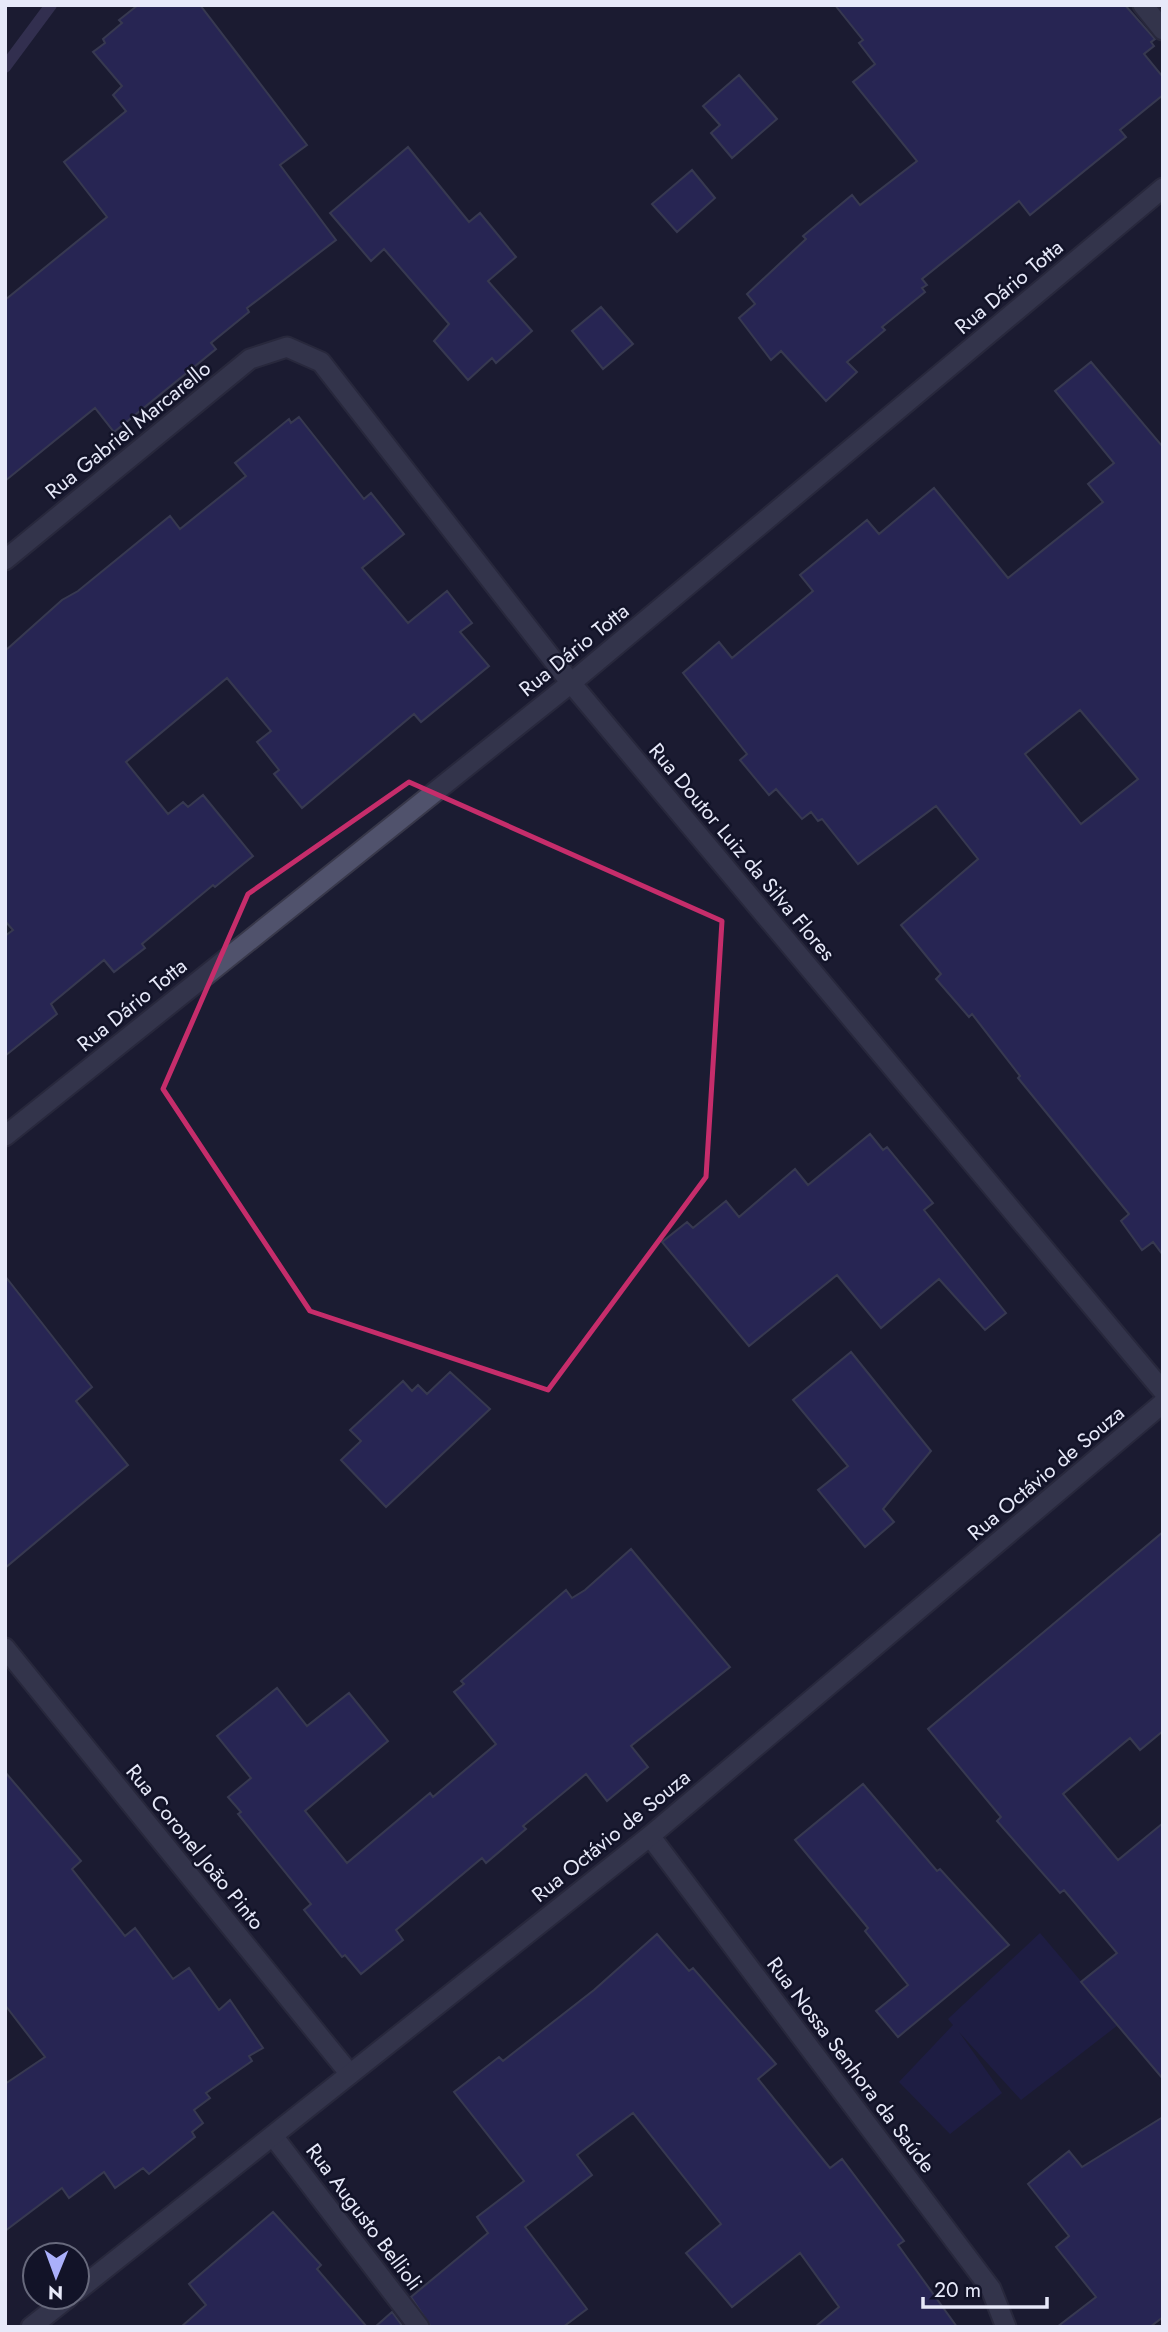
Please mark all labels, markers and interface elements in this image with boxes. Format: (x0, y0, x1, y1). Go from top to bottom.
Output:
street label: Rua Dário Totta (948, 233, 1070, 341)
street label: Rua Gabriel Marcarello (39, 354, 217, 506)
street label: Rua Dário Totta (513, 596, 635, 704)
street label: Rua Doutor Luiz da Silva Flores (642, 737, 842, 967)
street label: Rua Dário Totta (71, 951, 193, 1059)
street label: Rua Octávio de Souza (961, 1398, 1131, 1548)
street label: Rua Coronel João Pinto (119, 1758, 271, 1936)
street label: Rua Octávio de Souza (525, 1763, 697, 1909)
street label: Rua Nossa Senhora da Saúde (760, 1951, 942, 2179)
street label: Rua Augusto Bellioli (299, 2137, 429, 2297)
north arrow (21, 2241, 91, 2311)
scale bar (923, 2266, 1047, 2310)
text: 20 m (934, 2275, 981, 2305)
text: N (48, 2279, 63, 2306)

